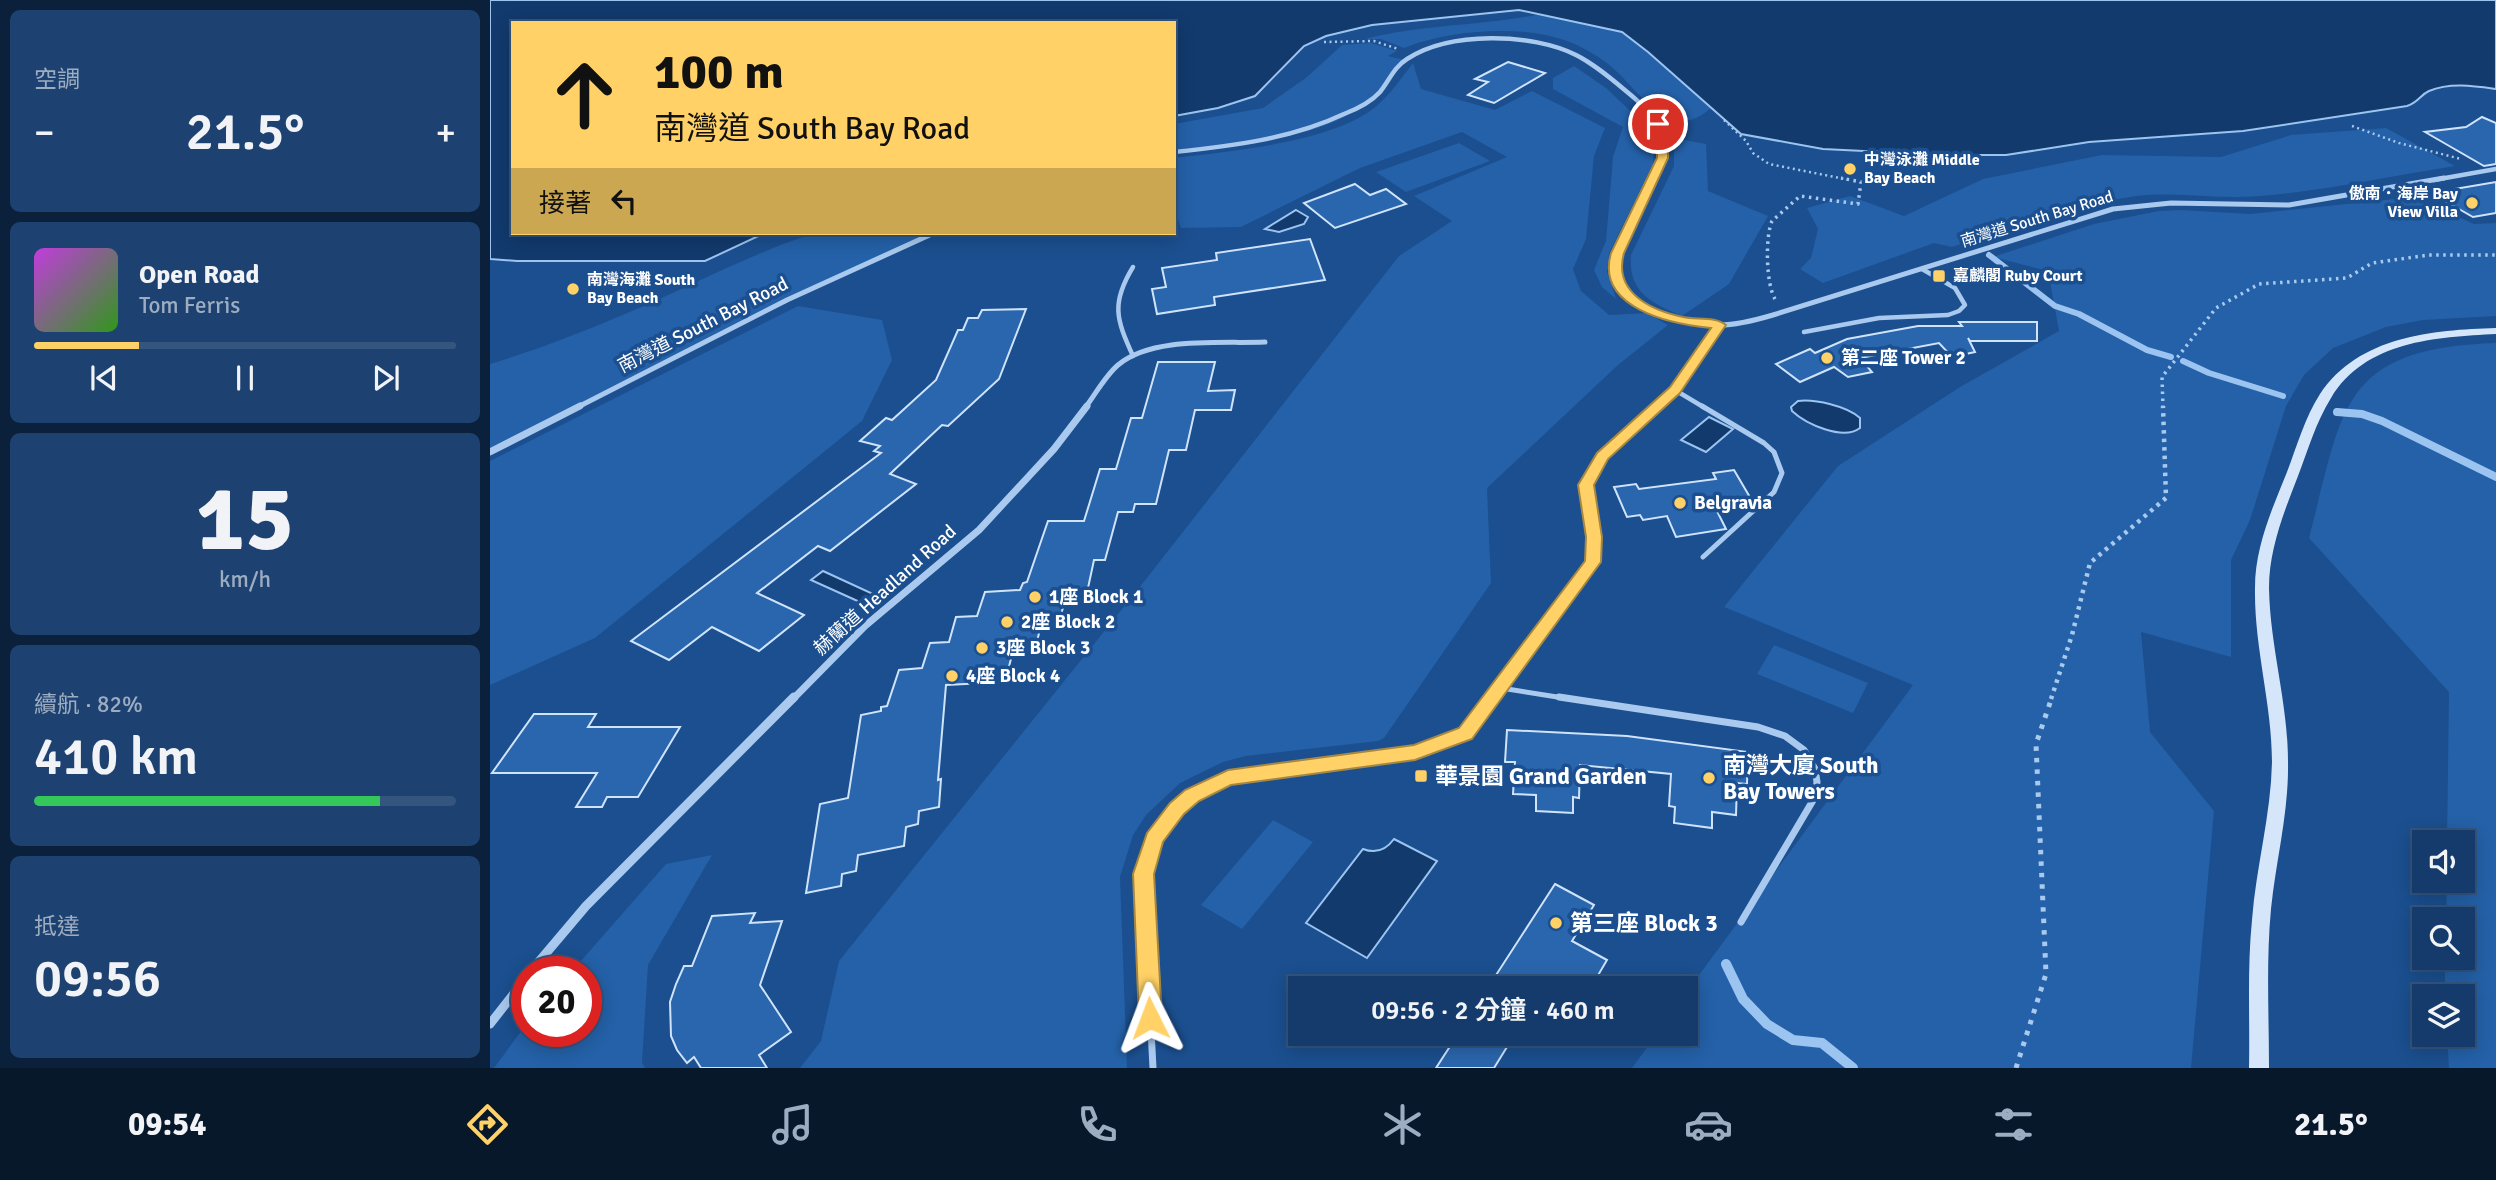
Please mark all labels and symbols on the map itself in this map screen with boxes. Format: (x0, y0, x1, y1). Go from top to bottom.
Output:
pin (1628, 94, 1688, 154)
place label: 中灣泳灘 Middle Bay Beach (1864, 150, 1980, 188)
marker: 中灣泳灘 Middle Bay Beach (1842, 161, 1858, 177)
place label: 傲南．海岸 Bay View Villa (2349, 184, 2458, 222)
street label: 南灣道 South Bay Road (1958, 186, 2116, 252)
marker: 傲南．海岸 Bay View Villa (2464, 195, 2480, 211)
place label: 嘉麟閣 Ruby Court (1953, 266, 2083, 286)
marker: 嘉麟閣 Ruby Court (1931, 268, 1947, 284)
place label: 南灣海灘 South Bay Beach (587, 270, 696, 308)
street label: 南灣道 South Bay Road (614, 272, 792, 378)
marker: 南灣海灘 South Bay Beach (565, 281, 581, 297)
place label: 第二座 Tower 2 (1841, 346, 1966, 370)
marker: 第二座 Tower 2 (1819, 350, 1835, 366)
place label: Belgravia (1694, 491, 1772, 515)
marker: Belgravia (1672, 495, 1688, 511)
street label: 赫蘭道 Headland Road (809, 520, 961, 660)
place label: 1座 Block 1 (1049, 585, 1143, 609)
marker: 1座 Block 1 (1027, 589, 1043, 605)
place label: 2座 Block 2 (1021, 610, 1115, 634)
marker: 2座 Block 2 (999, 614, 1015, 630)
place label: 3座 Block 3 (996, 636, 1090, 660)
marker: 3座 Block 3 (974, 640, 990, 656)
place label: 4座 Block 4 (966, 664, 1060, 688)
marker: 4座 Block 4 (944, 668, 960, 684)
place label: 南灣大廈 South Bay Towers (1723, 751, 1879, 806)
place label: 華景園 Grand Garden (1435, 762, 1647, 791)
marker: 華景園 Grand Garden (1413, 768, 1429, 784)
marker: 南灣大廈 South Bay Towers (1701, 770, 1717, 786)
place label: 第三座 Block 3 (1570, 909, 1718, 938)
marker: 第三座 Block 3 (1548, 915, 1564, 931)
speed limit sign: 20 (511, 956, 602, 1047)
position arrow (1113, 981, 1187, 1055)

